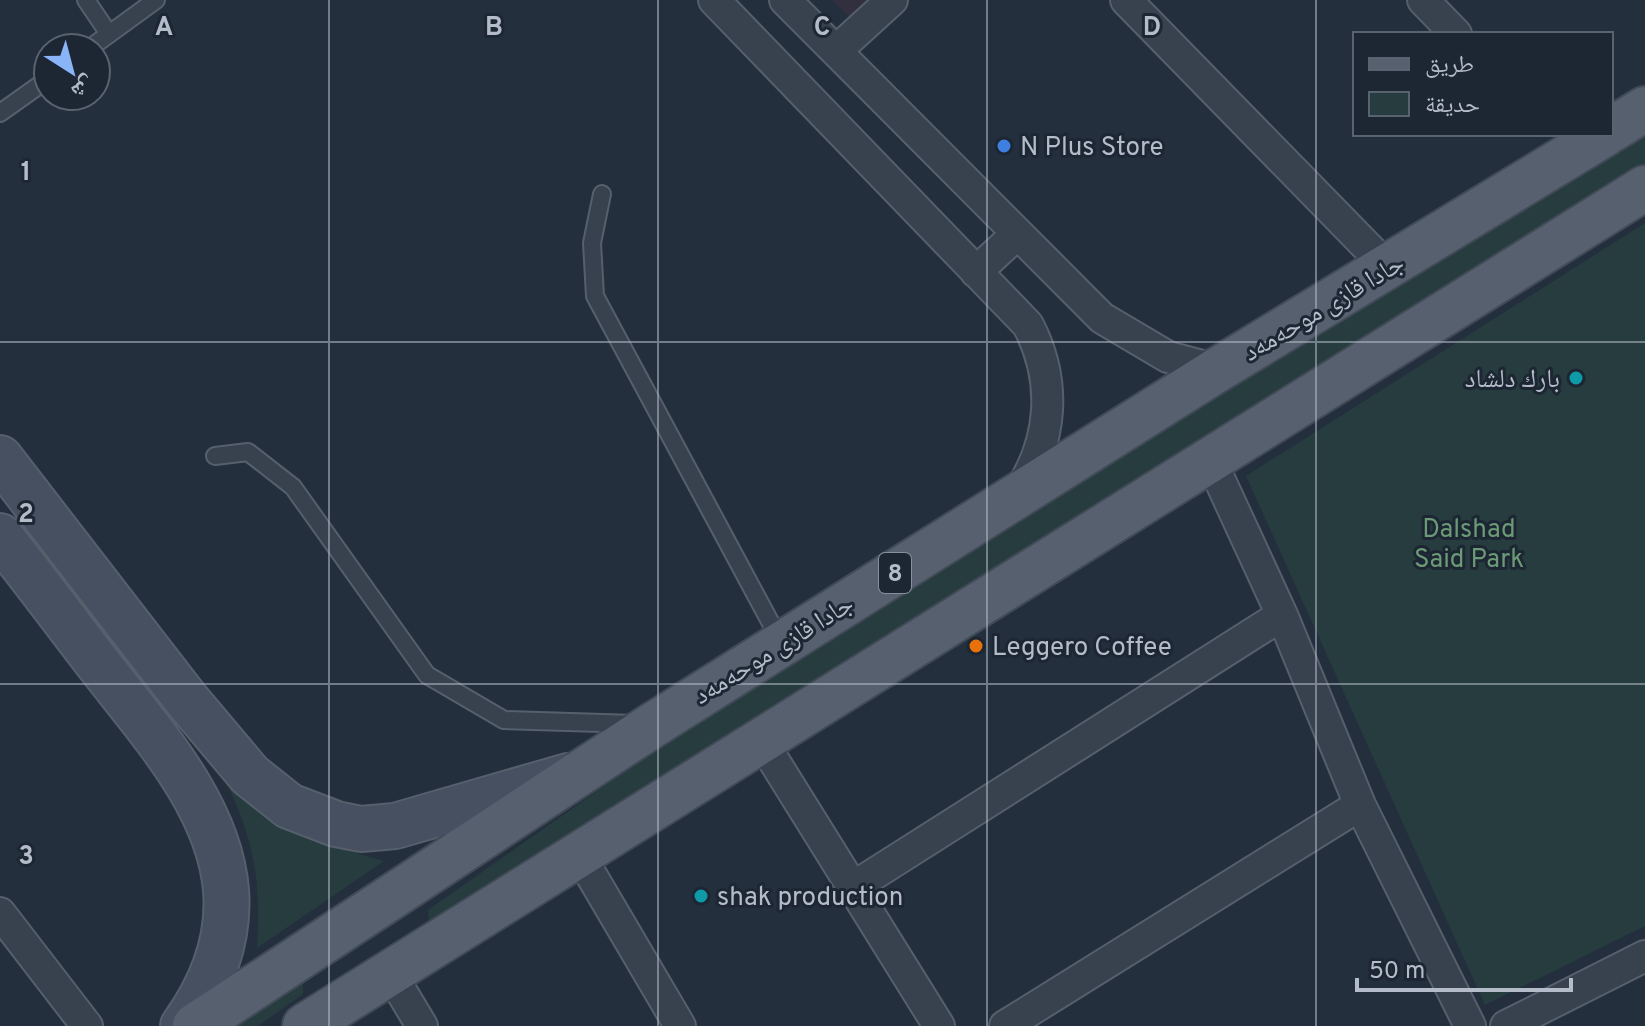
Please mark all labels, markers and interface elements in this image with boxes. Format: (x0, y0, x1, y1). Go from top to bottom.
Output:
text: A (155, 12, 173, 45)
text: B (485, 12, 503, 45)
text: C (814, 12, 830, 45)
text: D (1143, 12, 1161, 45)
north arrow (32, 32, 112, 112)
legend (1353, 32, 1613, 136)
text: طريق (1425, 51, 1474, 81)
text: ش (65, 68, 100, 104)
text: حديقة (1425, 91, 1480, 121)
place label: N Plus Store (1020, 132, 1163, 165)
marker: N Plus Store (995, 137, 1013, 155)
text: 1 (21, 157, 31, 190)
street label: جادا قازی موحەمەد (1238, 248, 1411, 370)
place label: بارك دلشاد (1465, 364, 1560, 397)
marker: بارك دلشاد (1567, 369, 1585, 387)
text: 2 (18, 499, 34, 532)
park label: Dalshad Said Park (1414, 514, 1524, 577)
road number: 8 (879, 553, 911, 593)
street label: جادا قازی موحەمەد (688, 589, 860, 713)
place label: Leggero Coffee (992, 632, 1172, 665)
marker: Leggero Coffee (967, 637, 985, 655)
text: 3 (18, 841, 34, 874)
place label: shak production (717, 882, 903, 915)
marker: shak production (692, 887, 710, 905)
scale bar (1357, 942, 1571, 992)
text: 50 m (1369, 957, 1425, 987)

